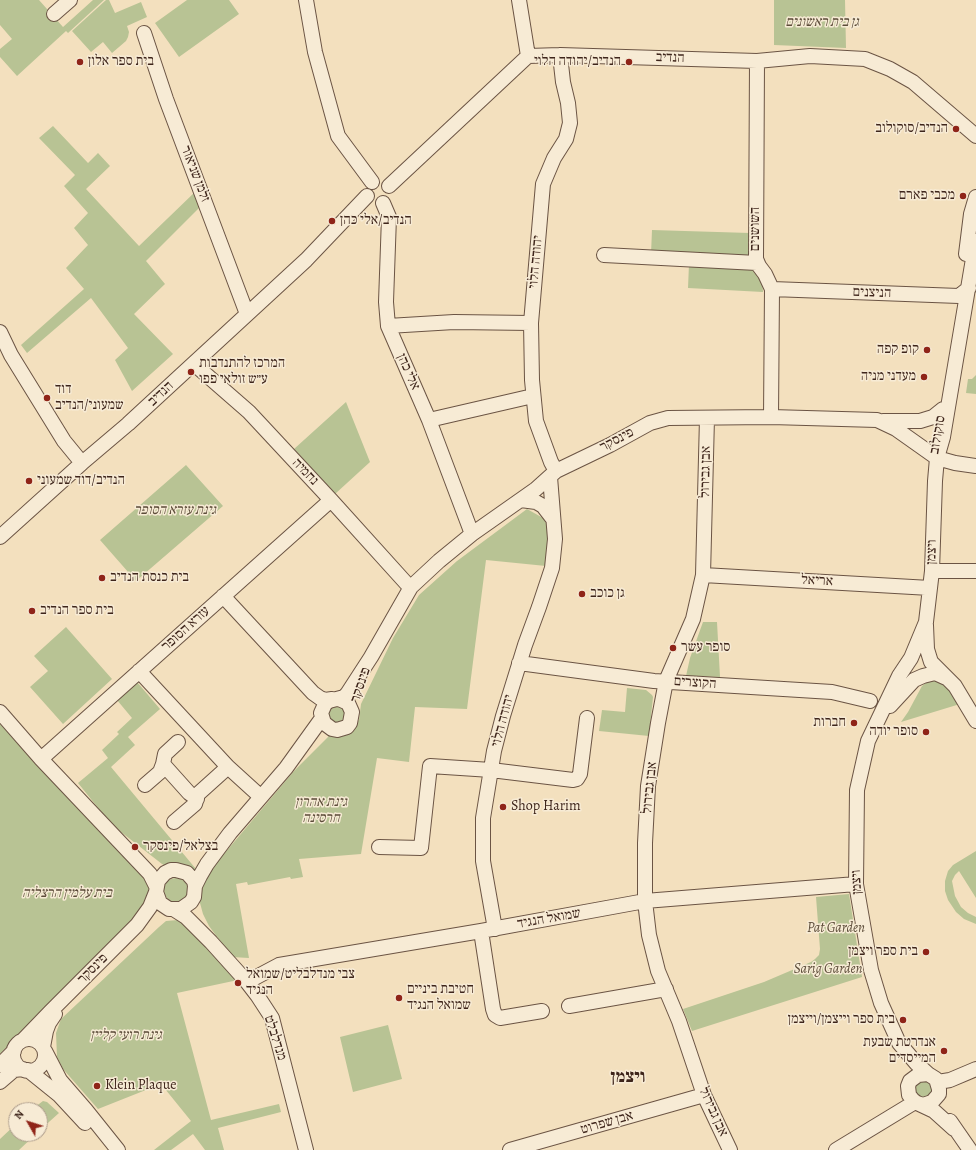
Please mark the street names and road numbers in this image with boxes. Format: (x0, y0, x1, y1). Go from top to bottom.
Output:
street label: הנדיב (655, 49, 685, 67)
street label: זלמן שניאור (177, 144, 213, 204)
street label: השושנים (748, 207, 764, 251)
street label: יהודה הלוי (525, 235, 547, 289)
street label: הניצנים (852, 284, 892, 302)
street label: אלי כהן (393, 351, 423, 393)
street label: הנדיב (145, 378, 177, 410)
street label: סוקולוב (926, 414, 950, 456)
street label: פינסקר (597, 424, 637, 456)
street label: אבן גבירול (697, 446, 715, 498)
street label: נחמיה (288, 455, 322, 489)
street label: ויצמן (923, 539, 941, 565)
street label: אריאל (800, 572, 834, 590)
street label: עזרא הסופר (158, 603, 214, 655)
street label: פינסקר (347, 665, 375, 705)
street label: הקוצרים (673, 673, 717, 693)
street label: יהודה הלוי (488, 693, 518, 749)
street label: אבן גבירול (639, 761, 661, 815)
street label: ויצמן (848, 869, 866, 895)
street label: שמואל הנגיד (516, 905, 582, 933)
street label: פינסקר (74, 950, 112, 988)
street label: מנדלבלט (260, 1013, 290, 1063)
street label: אבן גבירול (695, 1085, 731, 1139)
street label: אבן שפרוט (579, 1108, 635, 1138)

